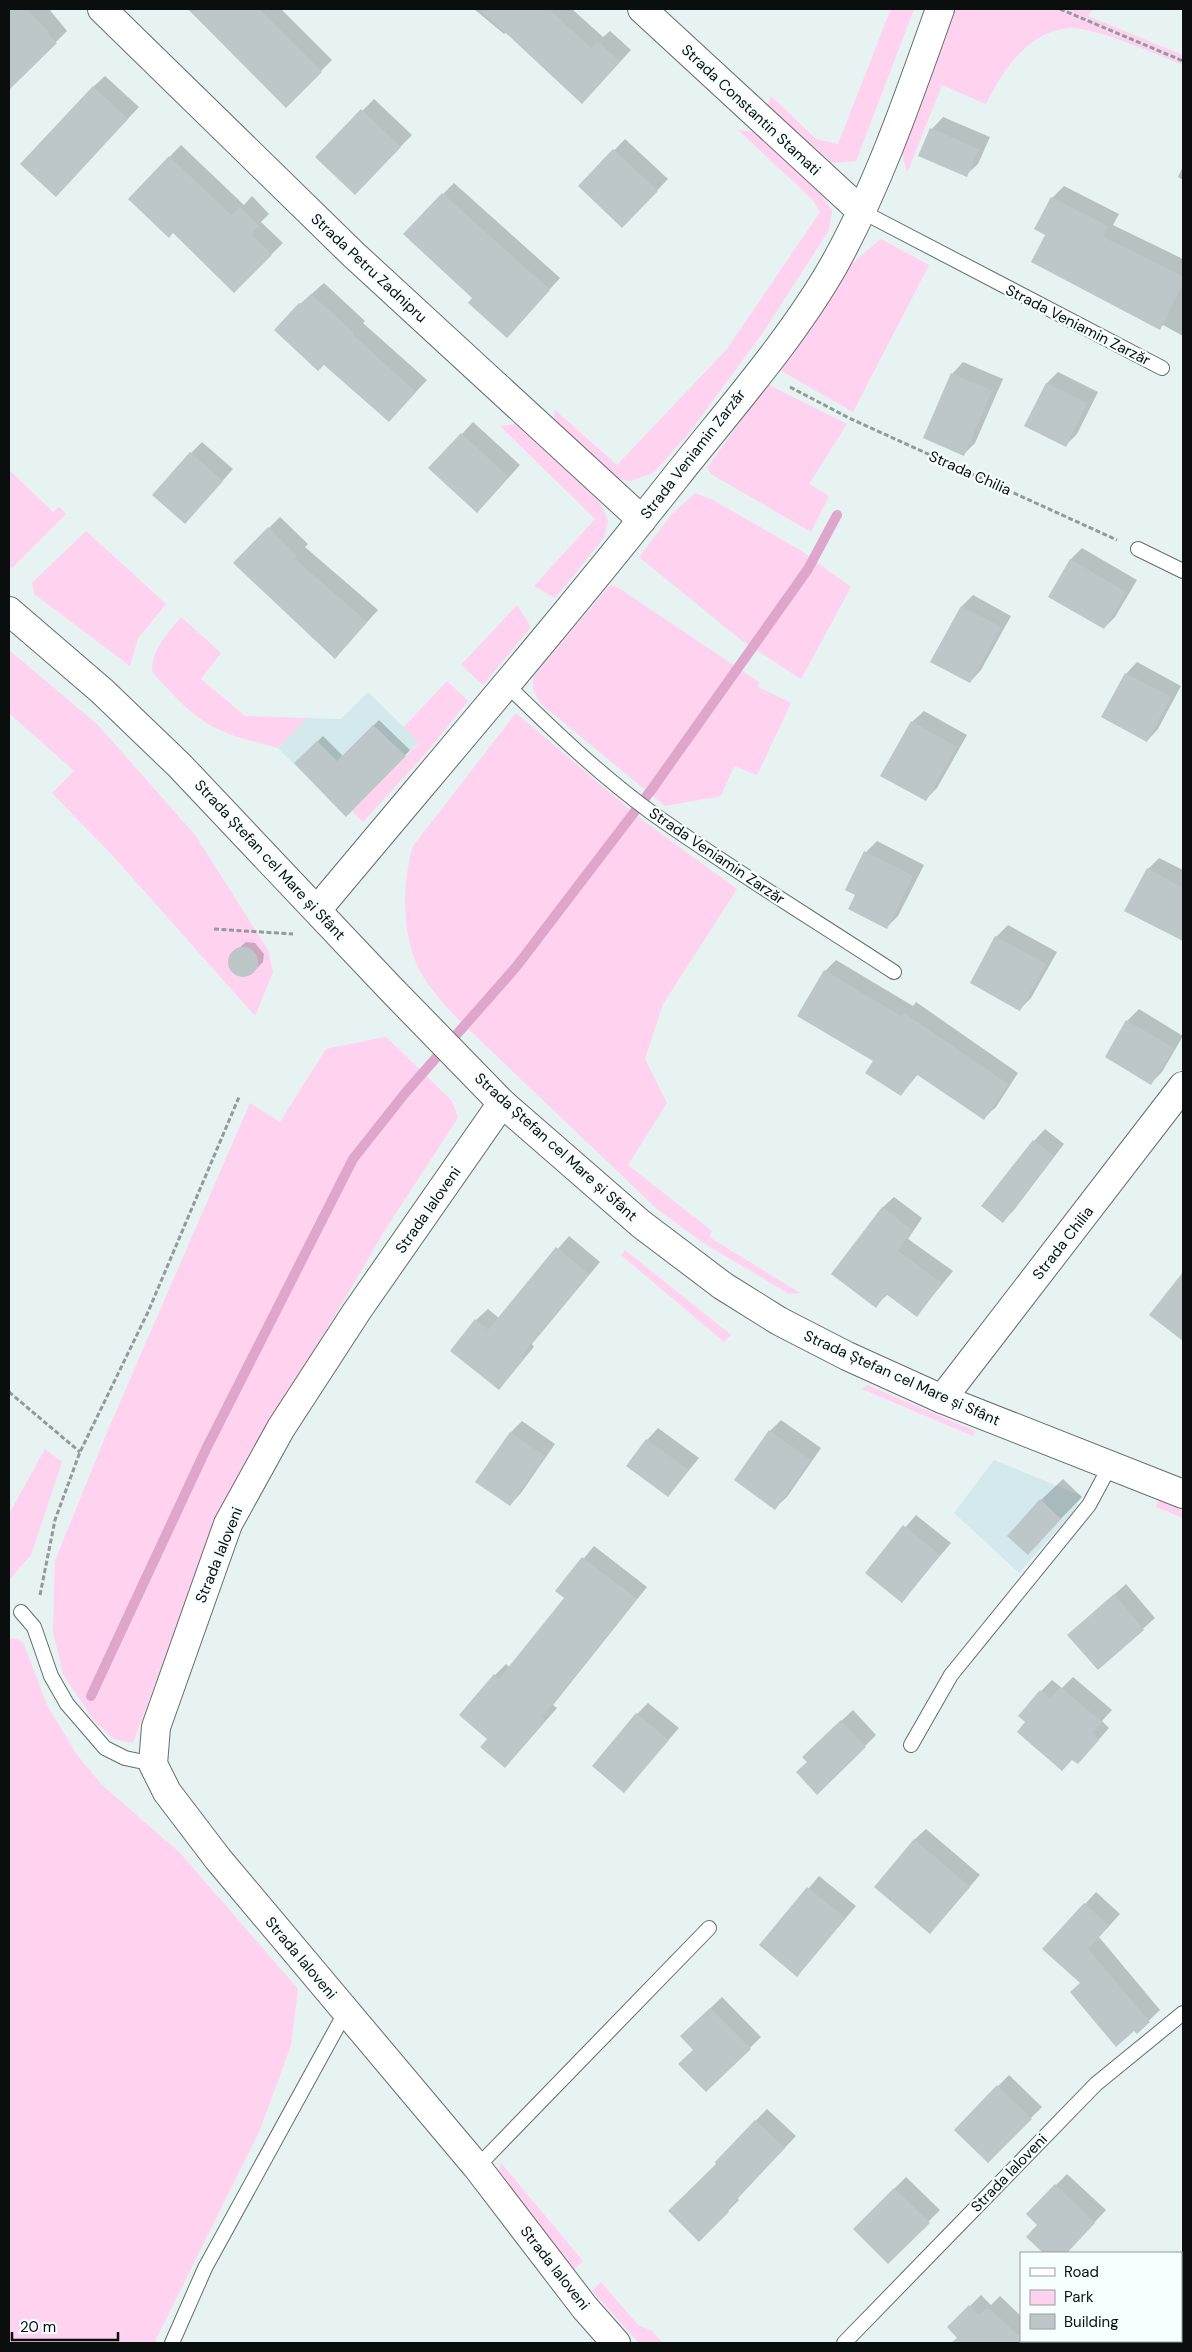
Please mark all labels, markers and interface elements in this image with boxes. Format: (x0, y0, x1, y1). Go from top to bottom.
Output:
street label: Strada Constantin Stamati (677, 40, 825, 180)
street label: Strada Petru Zadnipru (307, 209, 431, 327)
street label: Strada Veniamin Zarzăr (1002, 280, 1154, 370)
street label: Strada Veniamin Zarzăr (636, 385, 750, 523)
street label: Strada Chilia (926, 446, 1014, 500)
street label: Strada Ștefan cel Mare și Sfânt (190, 775, 350, 945)
street label: Strada Veniamin Zarzăr (645, 803, 789, 909)
street label: Strada Ștefan cel Mare și Sfânt (470, 1068, 642, 1226)
street label: Strada Ialoveni (391, 1163, 465, 1257)
street label: Strada Chilia (1028, 1202, 1098, 1284)
street label: Strada Ștefan cel Mare și Sfânt (801, 1326, 1003, 1430)
street label: Strada Ialoveni (191, 1504, 247, 1606)
street label: Strada Ialoveni (261, 1913, 341, 2003)
street label: Strada Ialoveni (966, 2129, 1052, 2217)
street label: Strada Ialoveni (516, 2222, 594, 2314)
legend (1020, 2252, 1182, 2342)
text: Road (1064, 2262, 1099, 2282)
text: Park (1064, 2287, 1094, 2307)
scale bar (12, 2310, 119, 2342)
text: Building (1064, 2312, 1119, 2332)
text: 20 m (20, 2317, 56, 2337)

